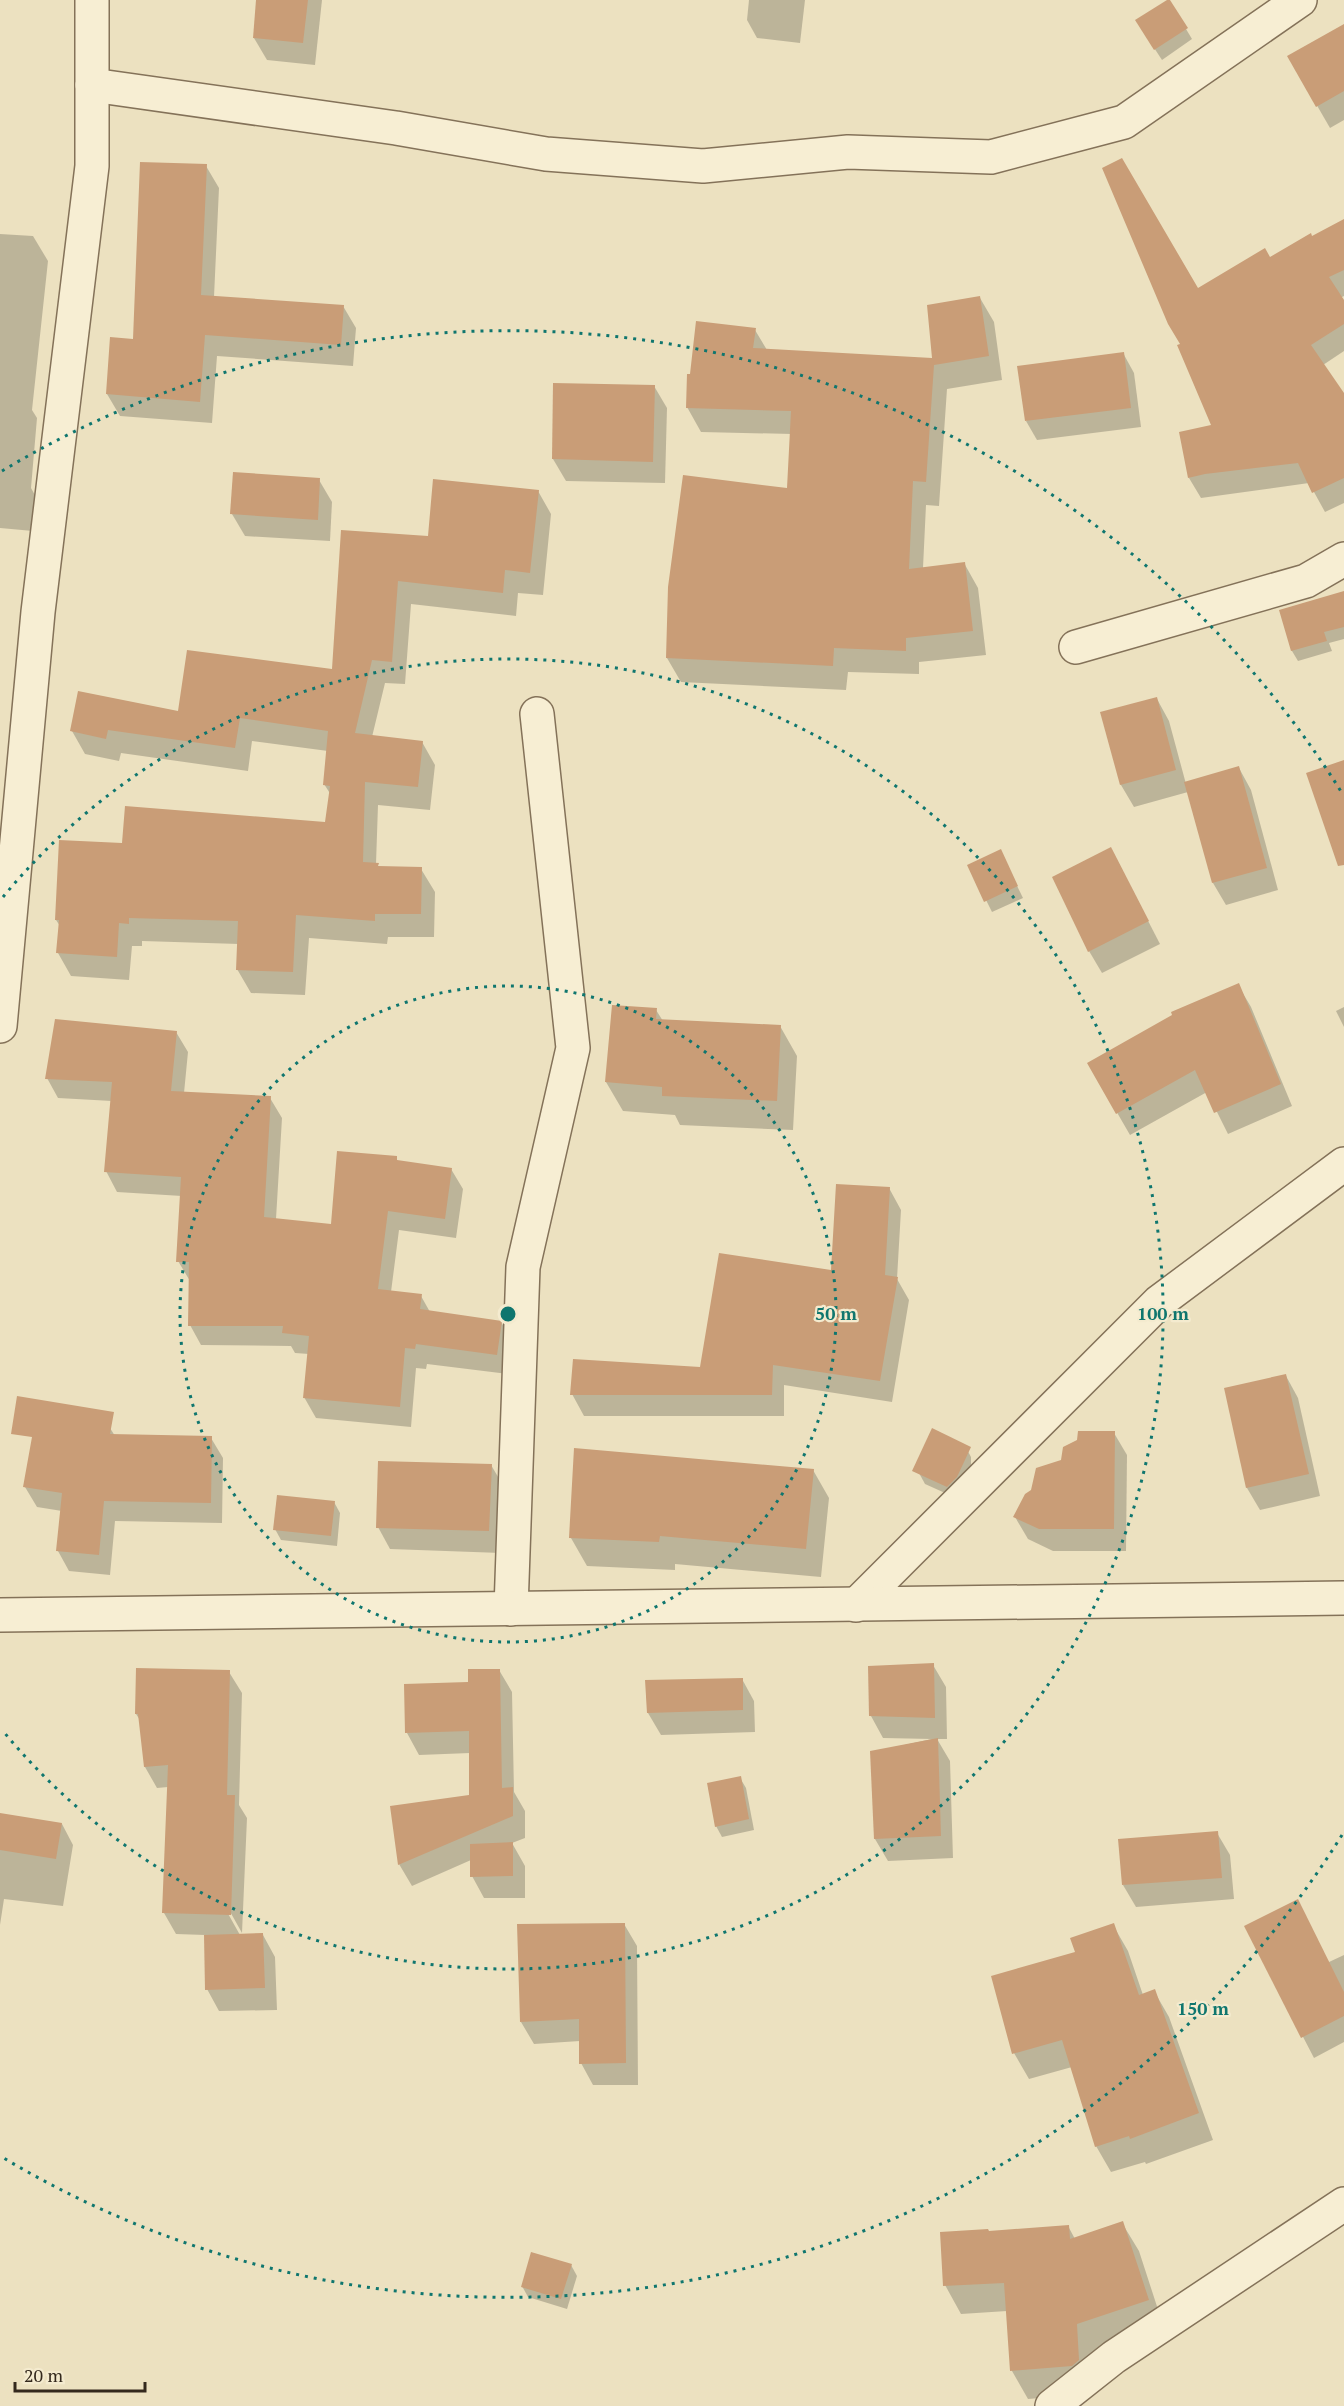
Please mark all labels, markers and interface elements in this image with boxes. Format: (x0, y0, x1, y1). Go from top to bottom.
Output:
text: 50 m (815, 1301, 857, 1325)
text: 100 m (1137, 1301, 1189, 1325)
centre of rings (498, 1304, 518, 1324)
text: 150 m (1177, 1996, 1229, 2020)
scale bar (15, 2355, 146, 2393)
text: 20 m (24, 2363, 64, 2387)

